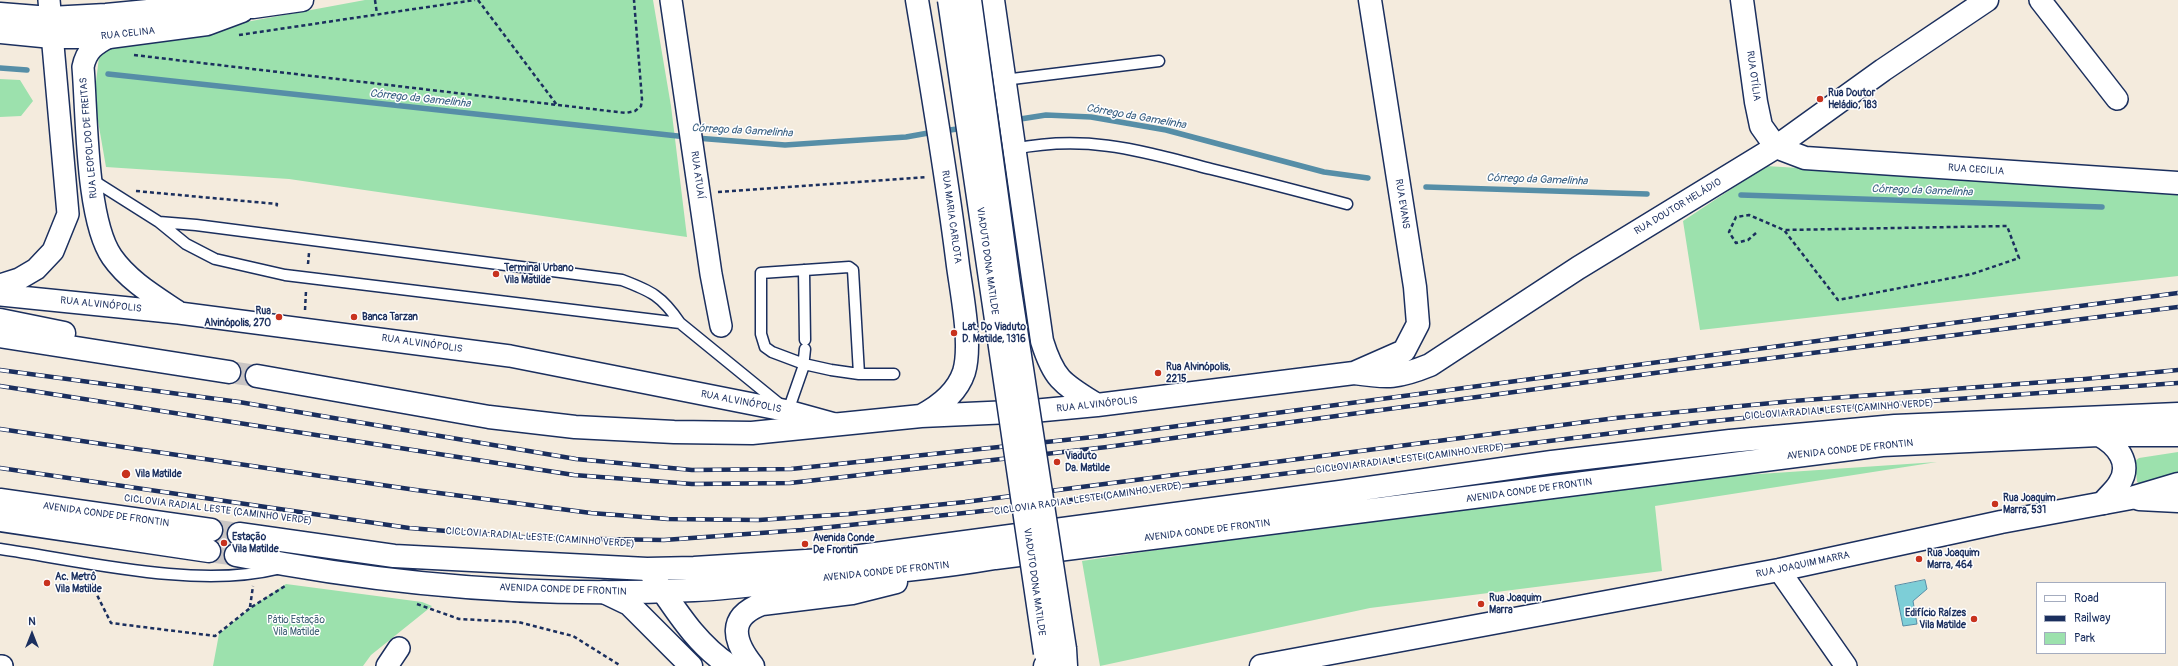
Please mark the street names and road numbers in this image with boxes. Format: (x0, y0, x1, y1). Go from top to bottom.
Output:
street label: RUA CELINA (100, 25, 156, 43)
street label: RUA OTÍLIA (1744, 50, 1762, 102)
street label: RUA LEOPOLDO DE FREITAS (78, 77, 100, 199)
street label: RUA ATUAÍ (688, 150, 706, 200)
street label: RUA CECILIA (1947, 162, 2005, 178)
street label: RUA MARIA CARLOTA (939, 170, 963, 264)
street label: RUA DOUTOR HELÁDIO (1632, 176, 1724, 238)
street label: RUA EVANS (1392, 178, 1412, 230)
street label: VIADUTO DONA MATILDE (973, 206, 1001, 316)
street label: RUA ALVINÓPOLIS (60, 295, 142, 315)
street label: RUA ALVINÓPOLIS (381, 332, 463, 356)
street label: RUA ALVINÓPOLIS (700, 388, 782, 416)
street label: RUA ALVINÓPOLIS (1056, 395, 1138, 415)
street label: CICLOVIA RADIAL LESTE (CAMINHO VERDE) (1744, 397, 1934, 423)
street label: AVENIDA CONDE DE FRONTIN (1786, 437, 1914, 463)
street label: CICLOVIA RADIAL LESTE (CAMINHO VERDE) (1315, 442, 1505, 476)
street label: AVENIDA CONDE DE FRONTIN (1465, 476, 1593, 506)
street label: CICLOVIA RADIAL LESTE (CAMINHO VERDE) (993, 480, 1183, 518)
street label: CICLOVIA RADIAL LESTE (CAMINHO VERDE) (123, 493, 313, 527)
street label: AVENIDA CONDE DE FRONTIN (42, 500, 170, 530)
street label: AVENIDA CONDE DE FRONTIN (1143, 517, 1271, 545)
street label: CICLOVIA RADIAL LESTE (CAMINHO VERDE) (445, 525, 635, 551)
street label: VIADUTO DONA MATILDE (1020, 527, 1048, 637)
street label: RUA JOAQUIM MARRA (1755, 549, 1851, 581)
street label: AVENIDA CONDE DE FRONTIN (822, 559, 950, 585)
street label: AVENIDA CONDE DE FRONTIN (499, 582, 627, 598)

